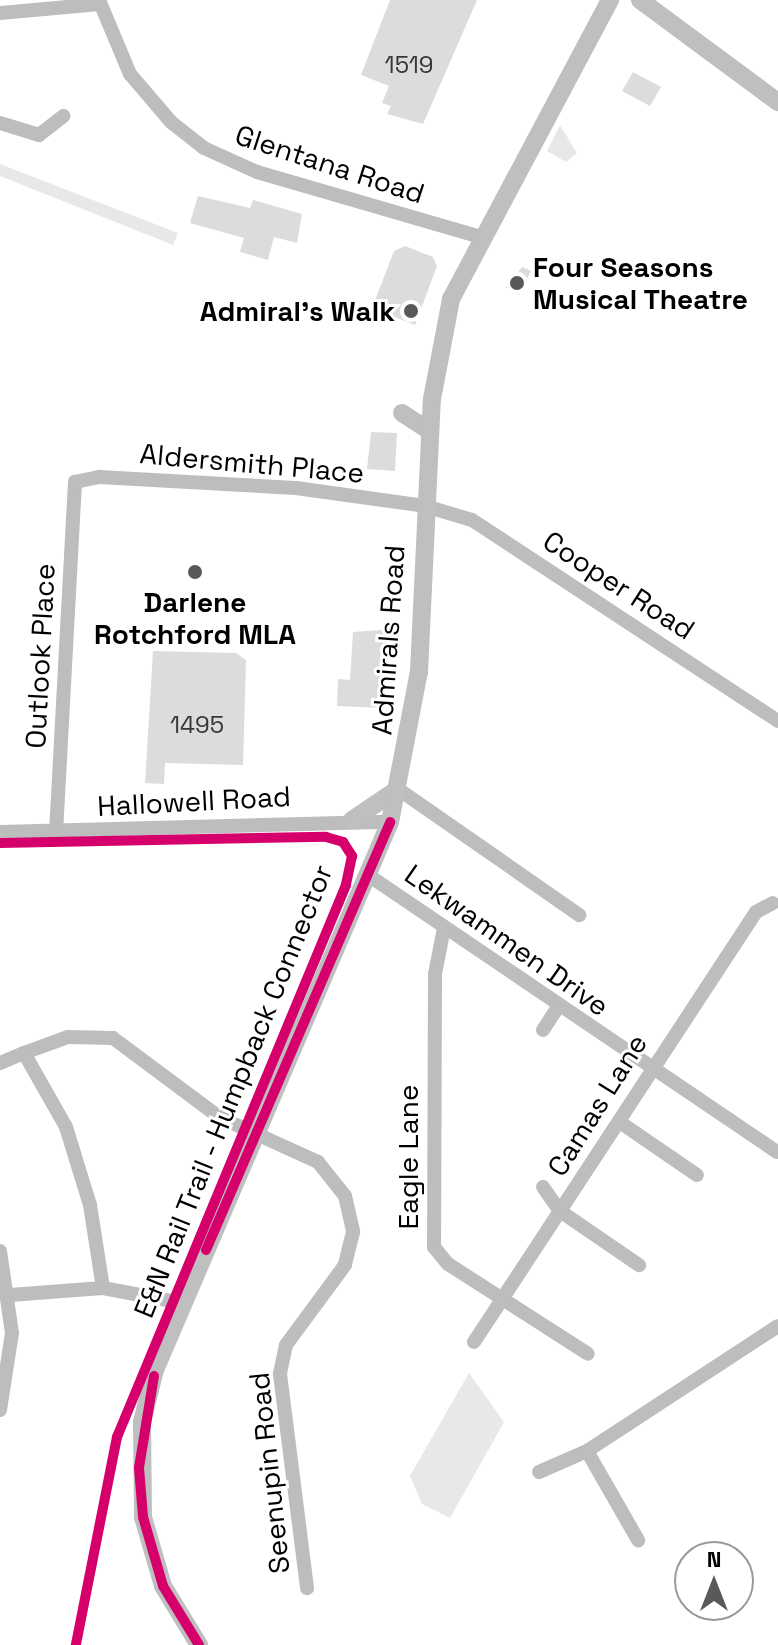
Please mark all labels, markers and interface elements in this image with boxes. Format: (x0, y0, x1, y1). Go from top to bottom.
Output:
house number: 1519 (385, 51, 433, 79)
street label: Glentana Road (231, 118, 429, 210)
place label: Four Seasons Musical Theatre (533, 250, 749, 316)
marker: Four Seasons Musical Theatre (508, 274, 526, 292)
place label: Admiral's Walk (200, 294, 395, 328)
marker: Admiral's Walk (402, 302, 420, 320)
street label: Aldersmith Place (138, 436, 366, 490)
street label: Cooper Road (537, 524, 701, 646)
street label: Admirals Road (365, 544, 411, 736)
street label: Outlook Place (18, 563, 62, 749)
marker: Darlene Rotchford MLA (186, 563, 204, 581)
place label: Darlene Rotchford MLA (94, 585, 296, 651)
house number: 1495 (170, 711, 224, 739)
street label: Hallowell Road (96, 779, 292, 823)
street label: Lekwammen Drive (399, 857, 615, 1023)
street label: E&N Rail Trail - Humpback Connector (126, 859, 340, 1323)
street label: Camas Lane (540, 1028, 654, 1182)
street label: Eagle Lane (391, 1084, 425, 1230)
street label: Seenupin Road (242, 1371, 296, 1575)
north arrow (674, 1541, 754, 1621)
text: N (707, 1545, 721, 1573)

